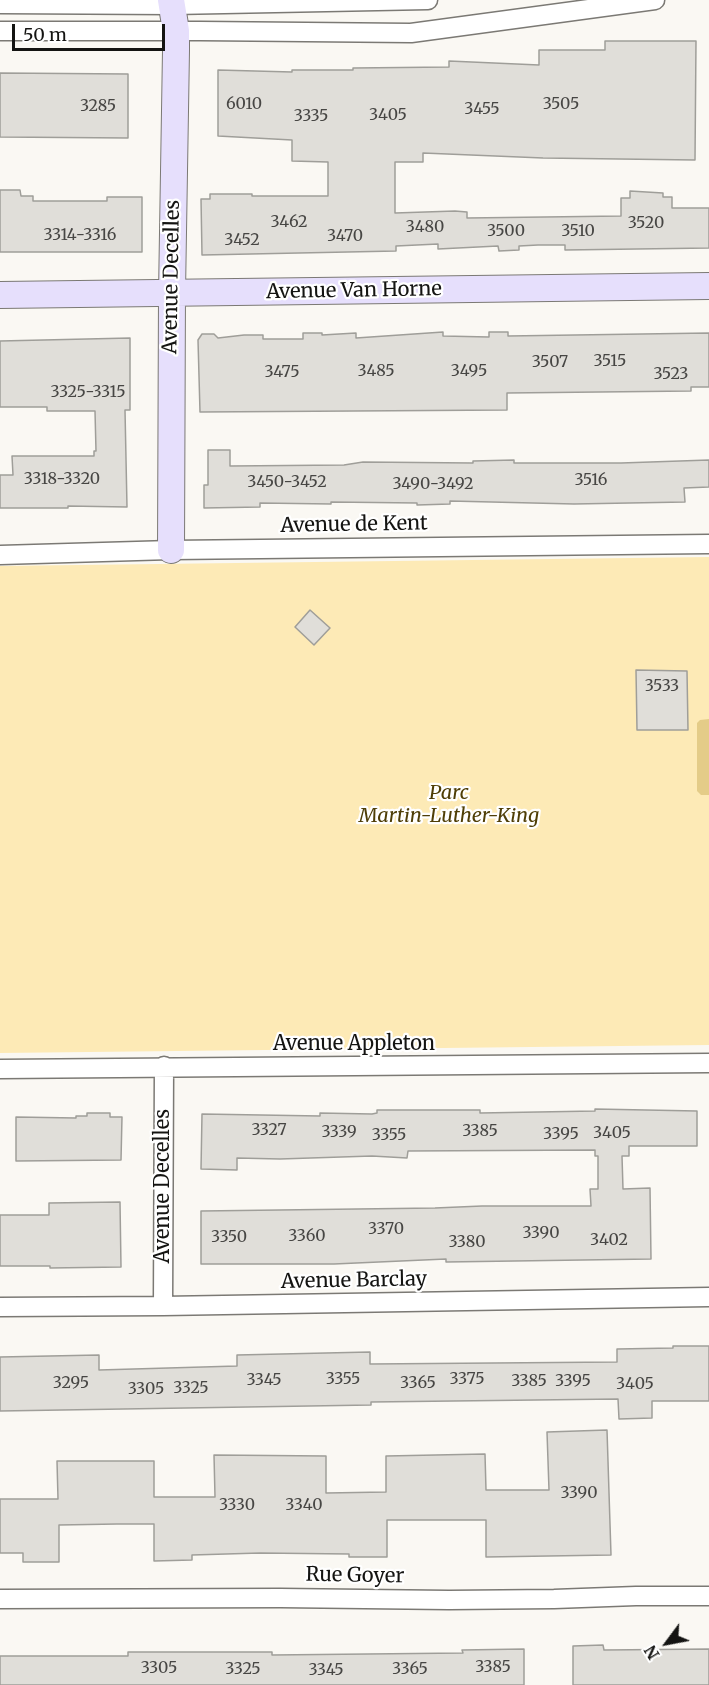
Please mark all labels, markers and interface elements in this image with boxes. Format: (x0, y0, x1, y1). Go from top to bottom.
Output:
scale bar (15, 12, 168, 50)
text: 50 m (23, 23, 67, 46)
house number: 6010 (226, 94, 262, 114)
house number: 3505 (543, 94, 579, 114)
house number: 3285 (80, 96, 116, 116)
house number: 3455 (464, 99, 500, 119)
house number: 3405 (369, 105, 407, 125)
house number: 3335 (294, 106, 328, 126)
street label: Avenue Decelles (159, 200, 185, 354)
house number: 3462 (270, 212, 308, 232)
house number: 3520 (628, 213, 664, 233)
house number: 3480 (406, 217, 444, 237)
house number: 3500 (487, 221, 525, 241)
house number: 3510 (561, 221, 595, 241)
house number: 3314-3316 (44, 225, 116, 245)
house number: 3470 (327, 226, 363, 246)
house number: 3452 (224, 230, 260, 250)
street label: Avenue Van Horne (266, 277, 442, 305)
house number: 3515 (594, 351, 626, 371)
house number: 3507 (532, 352, 568, 372)
house number: 3485 (358, 361, 394, 381)
house number: 3495 (451, 361, 487, 381)
house number: 3475 (264, 362, 300, 382)
house number: 3523 (653, 364, 689, 384)
house number: 3325-3315 (50, 382, 126, 402)
house number: 3318-3320 (24, 469, 100, 489)
house number: 3516 (574, 470, 608, 490)
house number: 3450-3452 (247, 472, 327, 492)
house number: 3490-3492 (392, 474, 474, 494)
street label: Avenue de Kent (280, 512, 428, 538)
house number: 3533 (645, 676, 679, 696)
park label: Parc Martin-Luther-King (359, 781, 539, 828)
street label: Avenue Appleton (273, 1032, 435, 1056)
street label: Avenue Decelles (151, 1109, 175, 1263)
house number: 3327 (251, 1120, 287, 1140)
house number: 3385 (462, 1121, 498, 1141)
house number: 3339 (321, 1122, 357, 1142)
house number: 3405 (593, 1123, 631, 1143)
house number: 3395 (543, 1124, 579, 1144)
house number: 3355 (372, 1125, 406, 1145)
house number: 3370 (368, 1219, 404, 1239)
house number: 3390 (522, 1223, 560, 1243)
house number: 3360 (288, 1226, 326, 1246)
house number: 3350 (211, 1227, 247, 1247)
house number: 3402 (590, 1230, 628, 1250)
house number: 3380 (448, 1232, 486, 1252)
street label: Avenue Barclay (281, 1268, 427, 1294)
house number: 3355 (326, 1369, 360, 1389)
house number: 3375 (450, 1369, 484, 1389)
house number: 3345 (246, 1370, 282, 1390)
house number: 3385 (511, 1371, 547, 1391)
house number: 3395 (555, 1371, 591, 1391)
house number: 3295 (53, 1373, 89, 1393)
house number: 3365 (400, 1373, 436, 1393)
house number: 3405 (616, 1374, 654, 1394)
house number: 3325 (173, 1378, 209, 1398)
house number: 3305 (128, 1379, 164, 1399)
house number: 3390 (560, 1483, 598, 1503)
house number: 3330 (219, 1495, 255, 1515)
house number: 3340 (285, 1495, 323, 1515)
street label: Rue Goyer (305, 1563, 405, 1589)
north arrow (637, 1613, 697, 1673)
text: N (640, 1642, 664, 1663)
house number: 3385 (475, 1657, 511, 1677)
house number: 3305 (141, 1658, 177, 1678)
house number: 3325 (225, 1659, 261, 1679)
house number: 3365 (392, 1659, 428, 1679)
house number: 3345 (308, 1660, 344, 1680)

